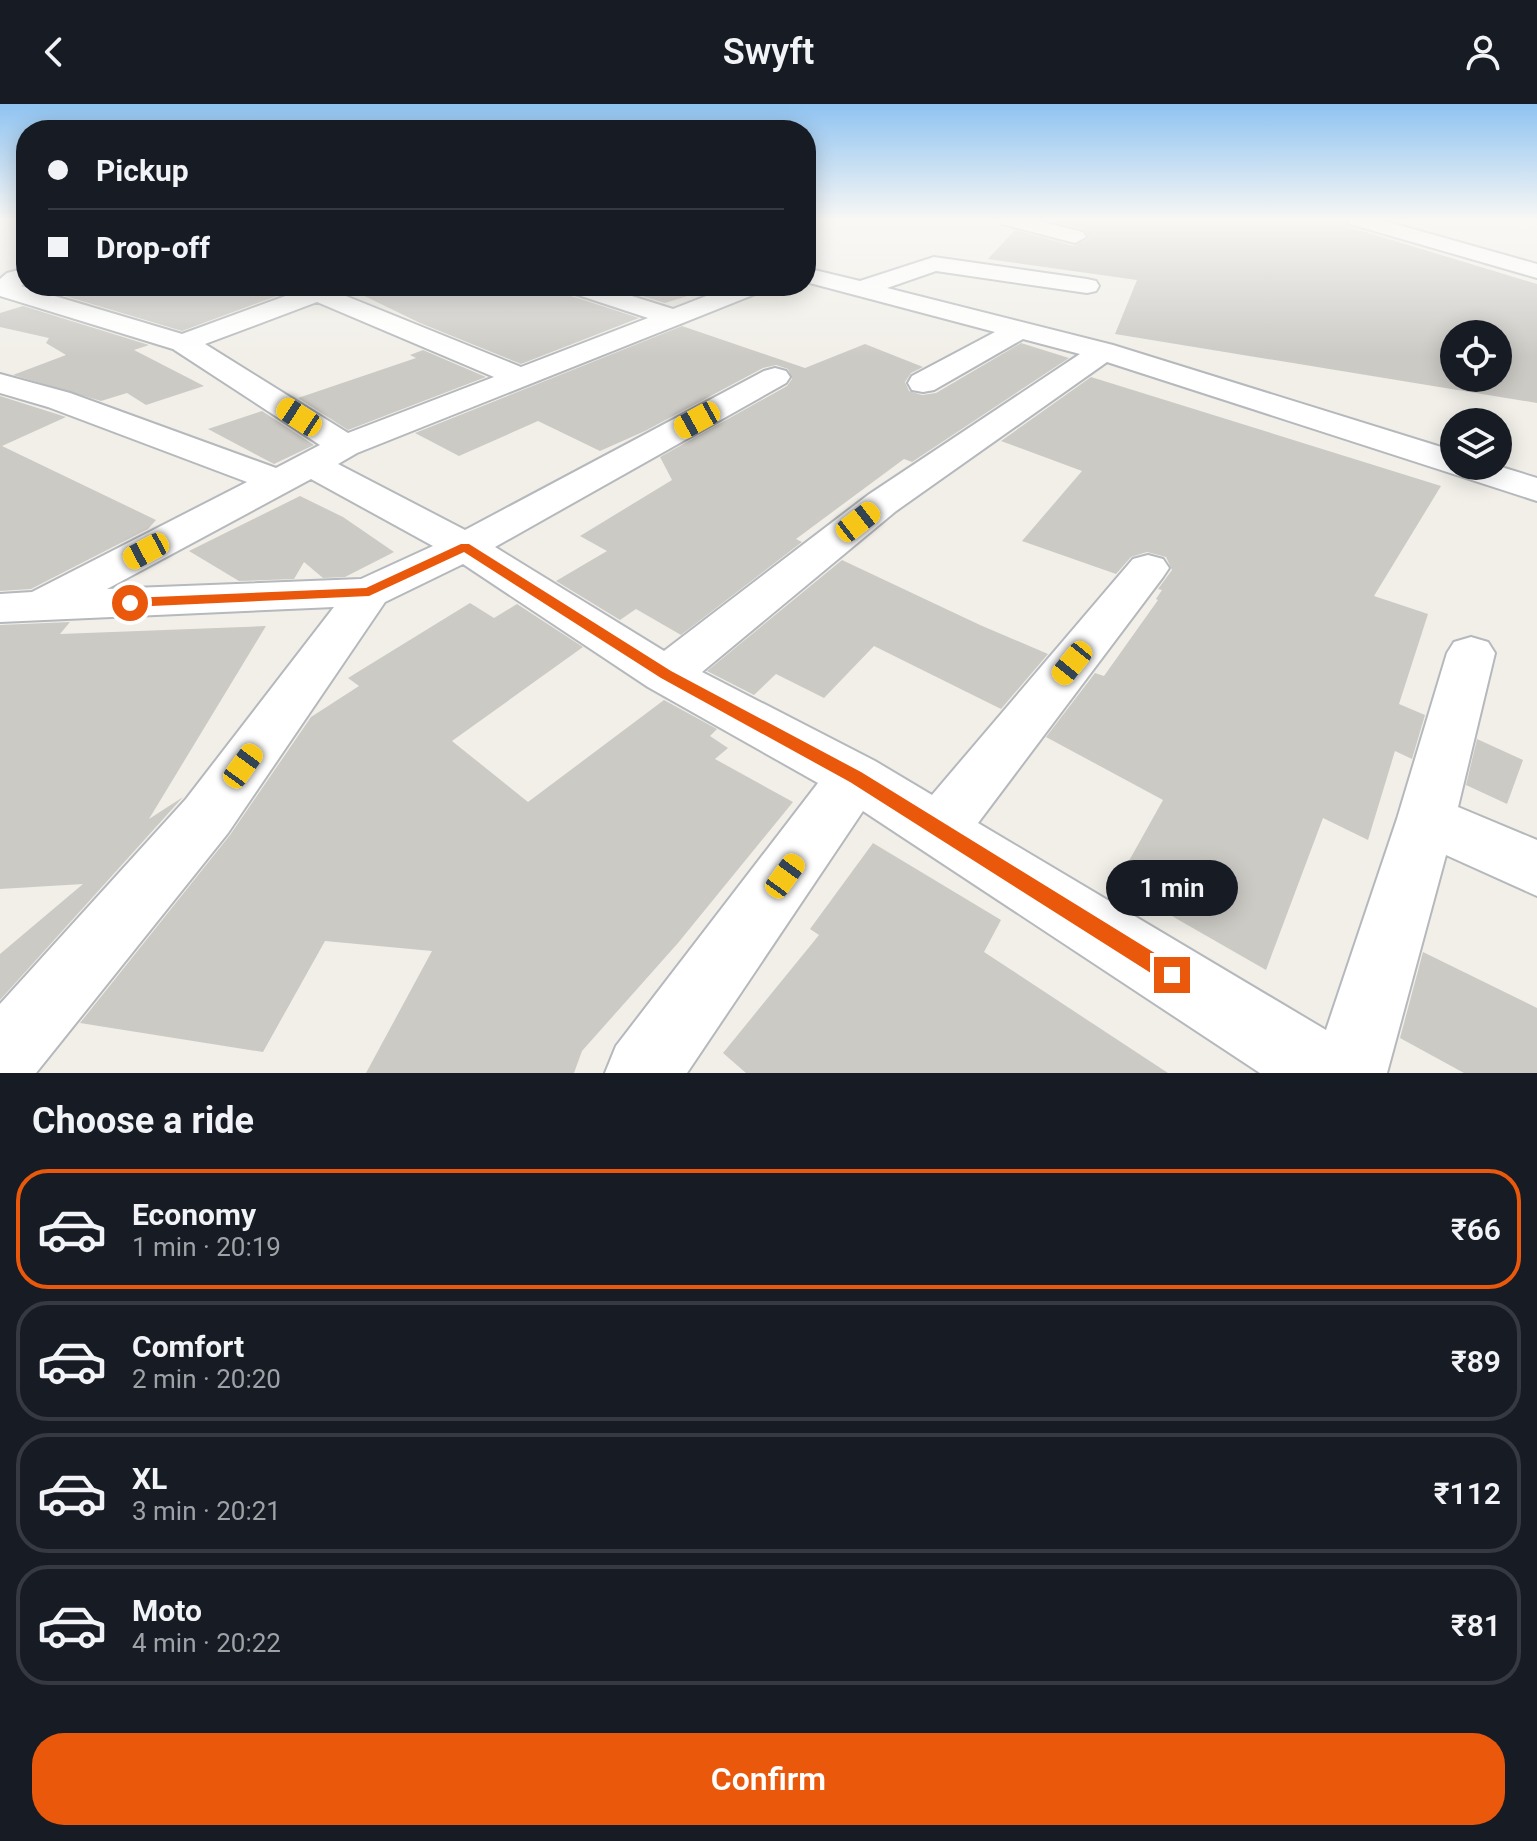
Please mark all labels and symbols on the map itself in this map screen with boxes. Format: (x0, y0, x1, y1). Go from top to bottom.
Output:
car (272, 394, 326, 440)
car (670, 398, 724, 442)
car (832, 498, 884, 546)
car (119, 529, 173, 573)
route start (112, 585, 148, 621)
car (1048, 637, 1096, 689)
car (219, 740, 267, 792)
car (761, 850, 809, 902)
callout: 1 min (1106, 859, 1238, 915)
route end (1154, 957, 1190, 993)

